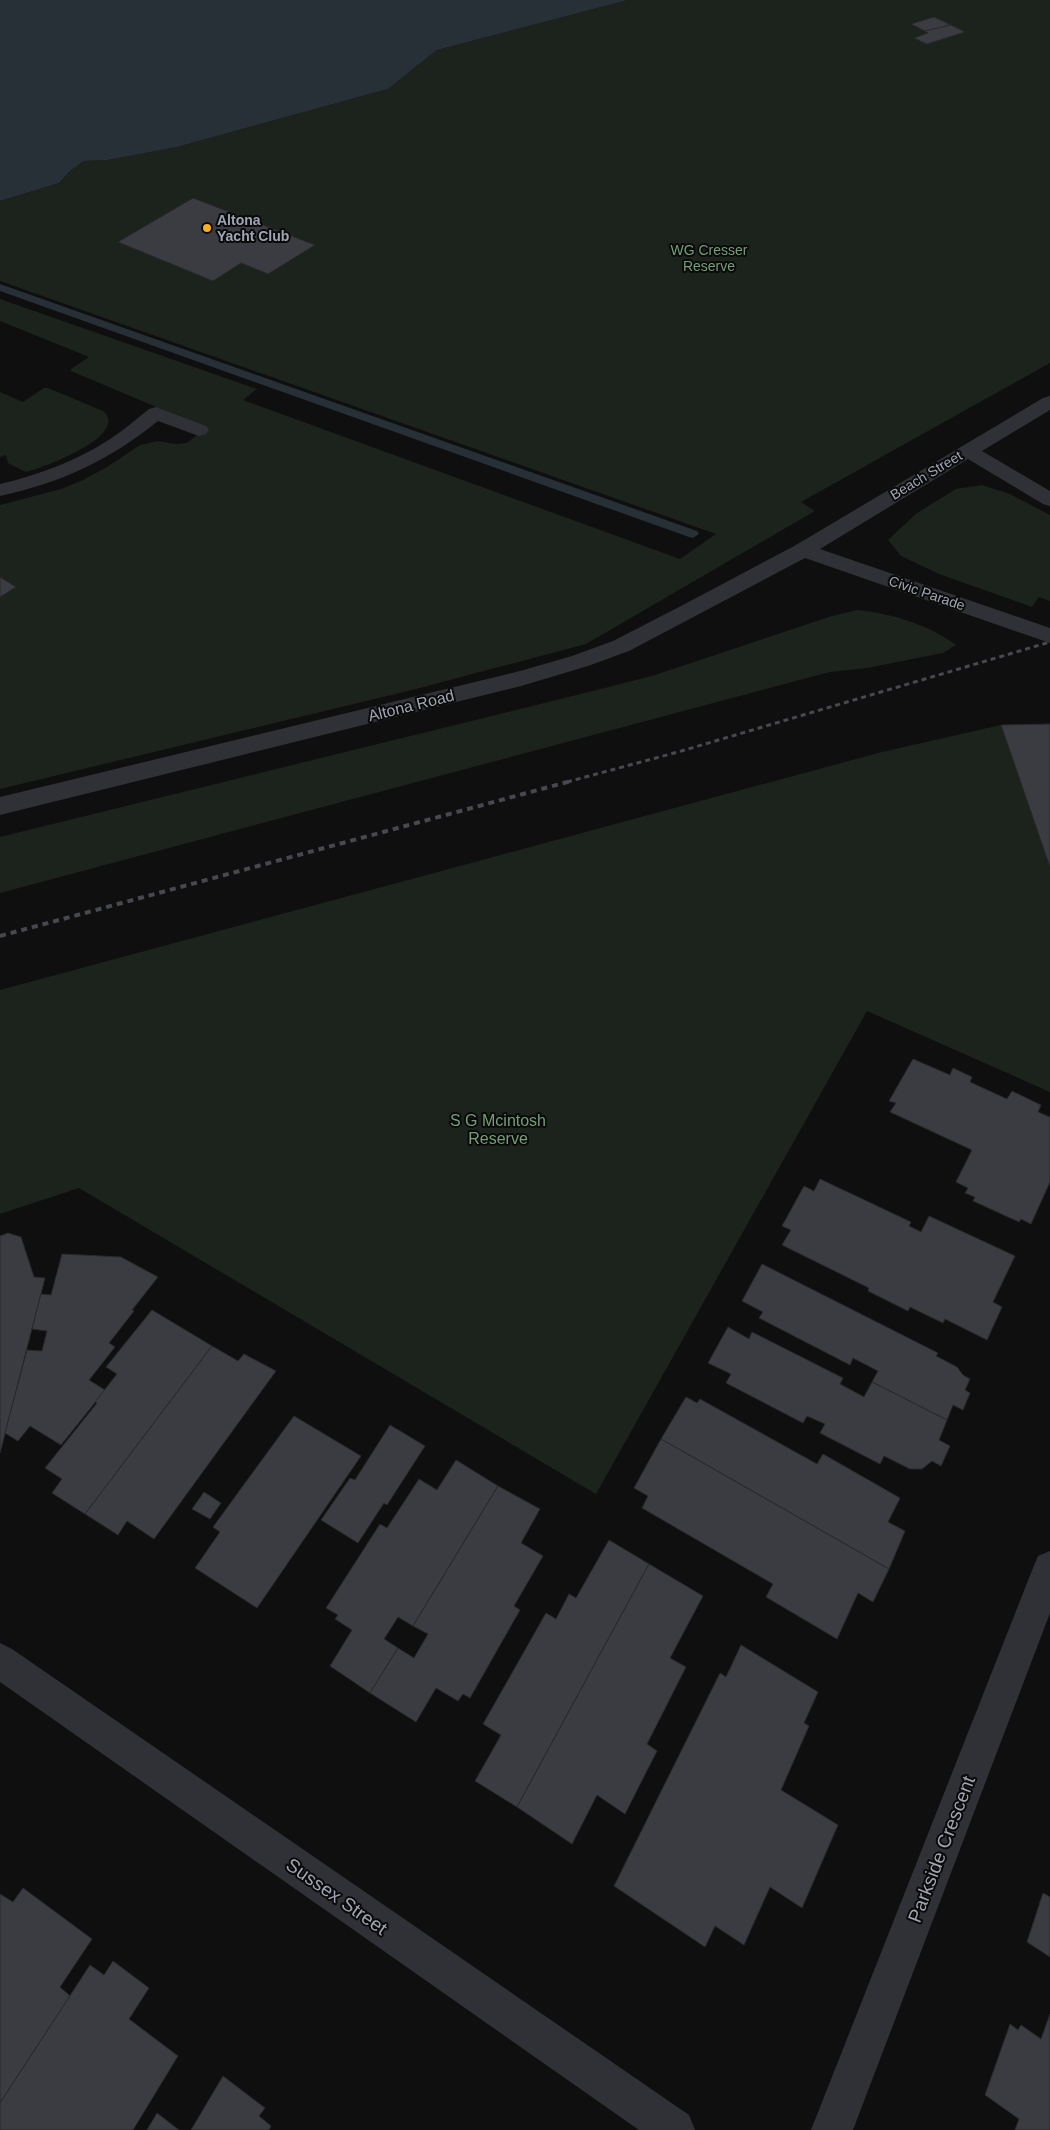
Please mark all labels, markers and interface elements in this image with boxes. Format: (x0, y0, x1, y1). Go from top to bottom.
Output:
place label: Altona Yacht Club (217, 212, 289, 244)
marker: Altona Yacht Club (201, 222, 213, 234)
park label: WG Cresser Reserve (671, 242, 748, 274)
street label: Beach Street (887, 447, 965, 503)
street label: Civic Parade (887, 573, 967, 614)
street label: Altona Road (366, 687, 456, 724)
park label: S G Mcintosh Reserve (450, 1112, 546, 1147)
street label: Parkside Crescent (904, 1772, 979, 1925)
street label: Sussex Street (282, 1854, 392, 1939)

